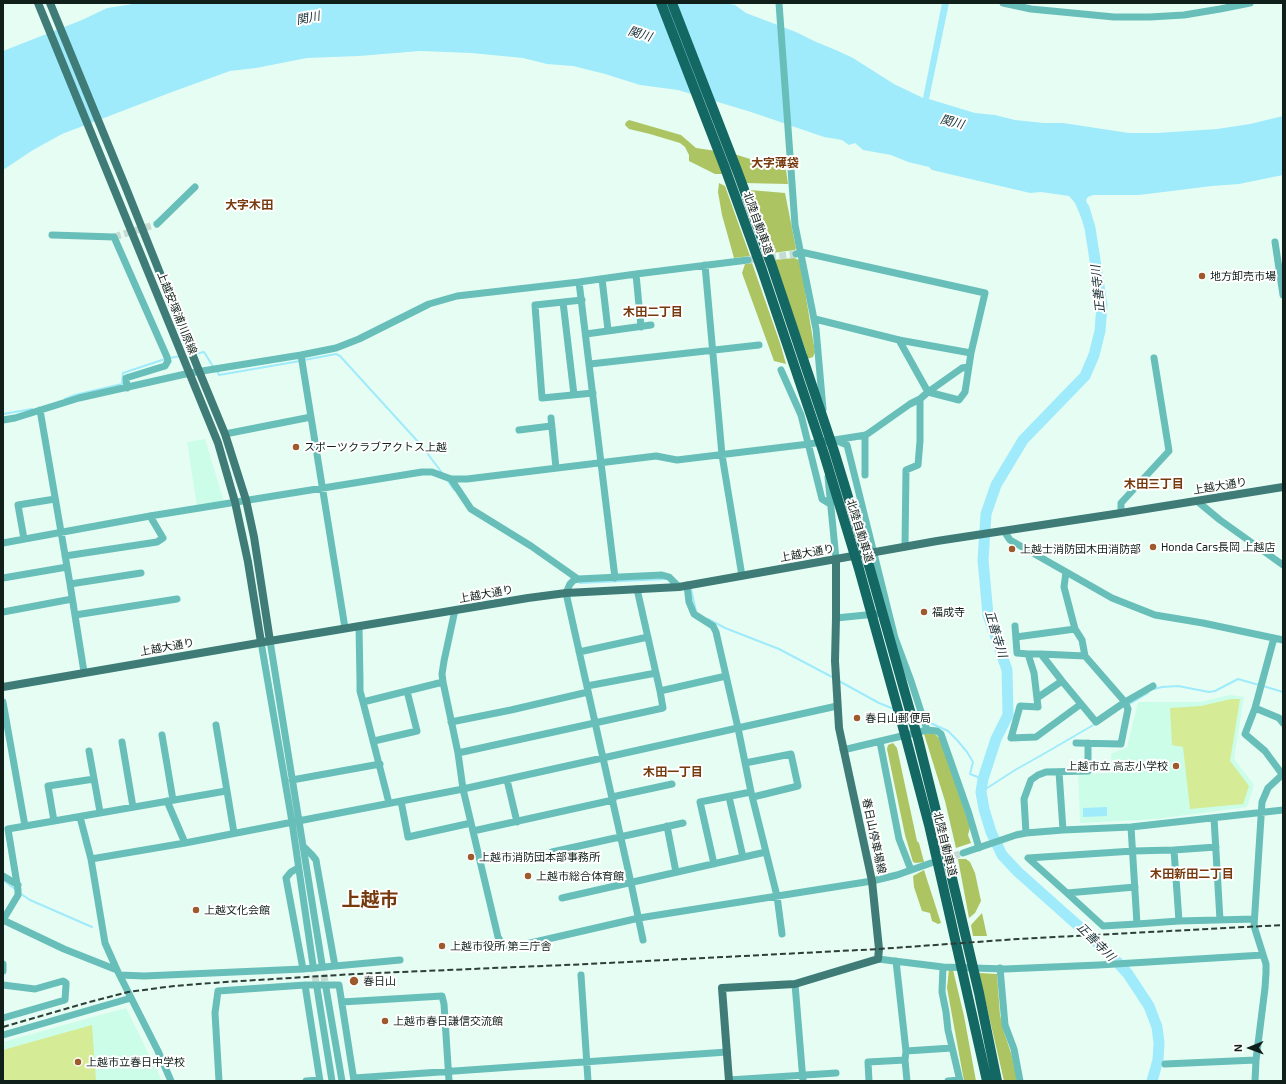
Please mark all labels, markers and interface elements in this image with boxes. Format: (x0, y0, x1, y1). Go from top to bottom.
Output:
water label: 関川 (295, 9, 321, 27)
water label: 関川 (626, 24, 654, 44)
water label: 関川 (939, 112, 965, 132)
district label: 大字薄袋 (751, 156, 799, 170)
street label: 北陸自動車道 (741, 190, 775, 256)
district label: 大字木田 (225, 198, 273, 212)
water label: 正善寺川 (1088, 264, 1108, 314)
place label: 地方卸売市場 (1210, 269, 1276, 283)
street label: 上越安塚浦川原線 (154, 270, 200, 356)
marker: 地方卸売市場 (1197, 271, 1207, 281)
district label: 木田二丁目 (623, 305, 683, 319)
place label: スポーツクラブアクトス上越 (304, 440, 447, 454)
marker: スポーツクラブアクトス上越 (291, 442, 301, 452)
street label: 上越大通り (1192, 475, 1248, 497)
district label: 木田三丁目 (1124, 477, 1184, 491)
street label: 北陸自動車道 (844, 498, 876, 564)
place label: Honda Cars長岡 上越店 (1161, 540, 1276, 554)
street label: 上越大通り (779, 542, 835, 564)
place label: 上越士消防団木田消防部 (1020, 542, 1141, 556)
marker: Honda Cars長岡 上越店 (1148, 542, 1158, 552)
marker: 上越士消防団木田消防部 (1007, 544, 1017, 554)
street label: 上越大通り (458, 583, 514, 605)
place label: 福成寺 (932, 605, 965, 619)
marker: 福成寺 (919, 607, 929, 617)
water label: 正善寺川 (982, 609, 1010, 659)
street label: 上越大通り (139, 636, 195, 658)
place label: 春日山郵便局 (865, 711, 931, 725)
marker: 春日山郵便局 (852, 713, 862, 723)
place label: 上越市立 高志小学校 (1067, 759, 1168, 773)
marker: 上越市立 高志小学校 (1171, 761, 1181, 771)
district label: 木田一丁目 (643, 765, 703, 779)
street label: 春日山停車場線 (860, 797, 888, 875)
street label: 北陸自動車道 (931, 810, 959, 878)
place label: 上越市消防団本部事務所 (479, 850, 600, 864)
marker: 上越市消防団本部事務所 (466, 852, 476, 862)
district label: 木田新田二丁目 (1150, 867, 1234, 881)
place label: 上越市総合体育館 (536, 869, 624, 883)
marker: 上越市総合体育館 (523, 871, 533, 881)
district label: 上越市 (342, 889, 398, 911)
place label: 上越文化会館 (204, 903, 270, 917)
marker: 上越文化会館 (191, 905, 201, 915)
water label: 正善寺川 (1074, 920, 1118, 964)
place label: 上越市役所 第三庁舎 (450, 939, 551, 953)
marker: 上越市役所 第三庁舎 (437, 941, 447, 951)
place label: 春日山 (363, 974, 396, 988)
marker: 春日山 (348, 975, 360, 987)
place label: 上越市春日謙信交流館 (393, 1014, 503, 1028)
marker: 上越市春日謙信交流館 (380, 1016, 390, 1026)
north arrow (1230, 1028, 1270, 1068)
text: N (1231, 1044, 1244, 1052)
place label: 上越市立春日中学校 (86, 1055, 185, 1069)
marker: 上越市立春日中学校 (73, 1057, 83, 1067)

